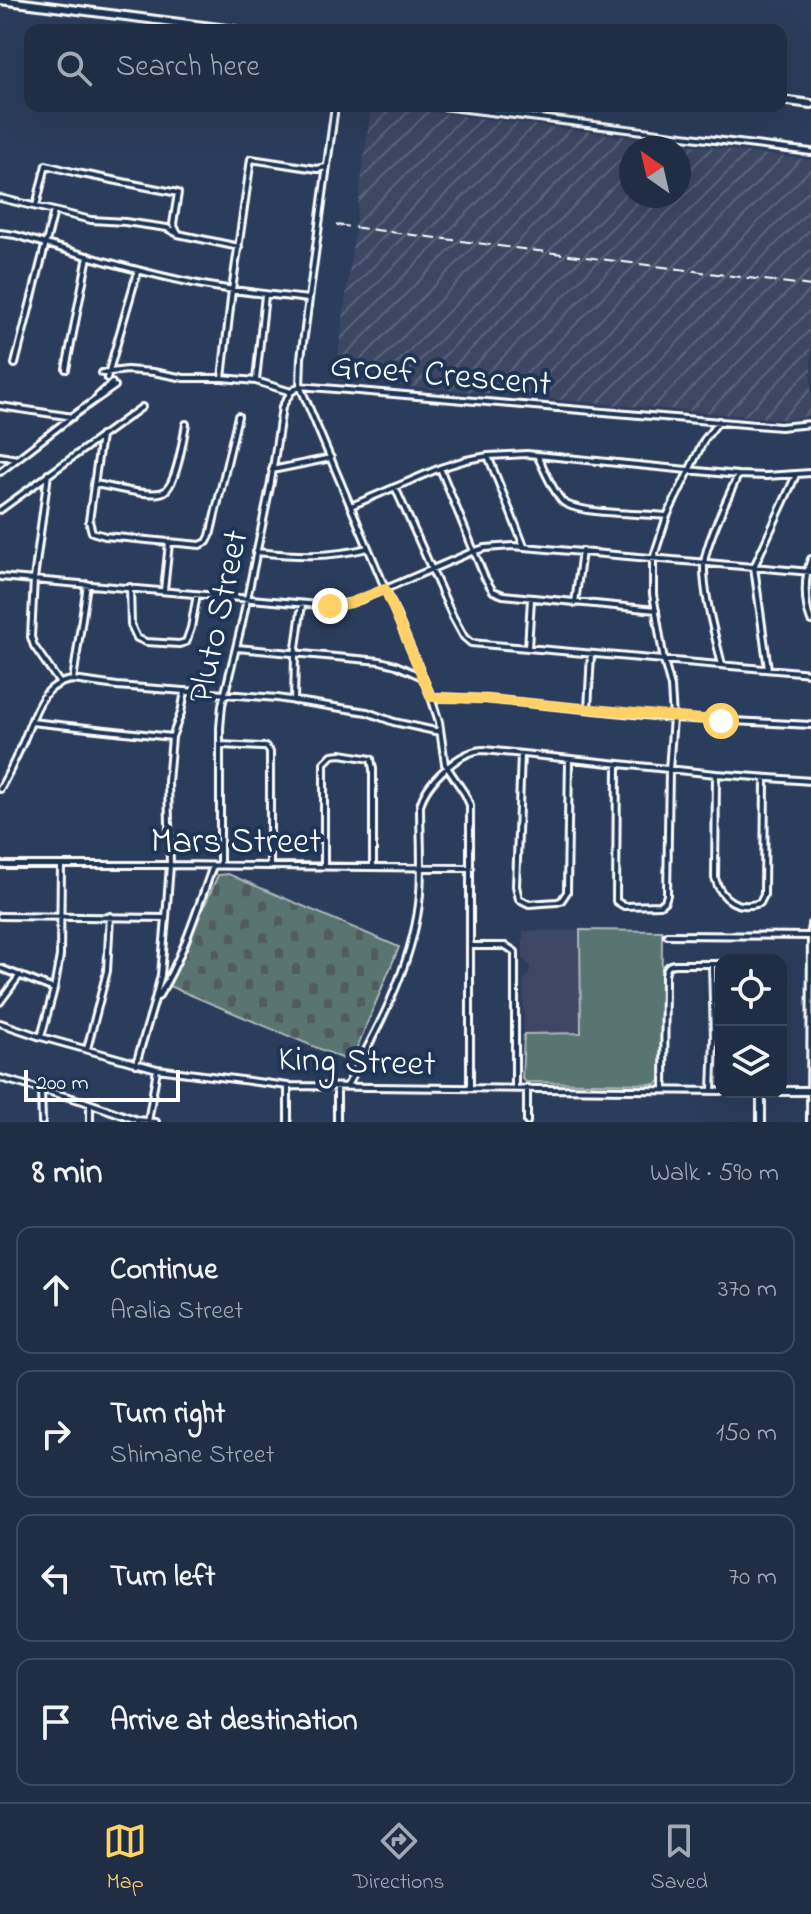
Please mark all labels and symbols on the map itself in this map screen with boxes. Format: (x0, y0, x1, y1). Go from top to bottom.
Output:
north arrow (619, 136, 691, 208)
street label: Groef Crescent (328, 340, 553, 413)
street label: Pluto Street (176, 525, 265, 708)
route end (312, 588, 348, 624)
route start (703, 703, 739, 739)
street label: Mars Street (151, 817, 321, 870)
street label: King Street (277, 1034, 437, 1093)
scale bar (24, 1066, 180, 1102)

